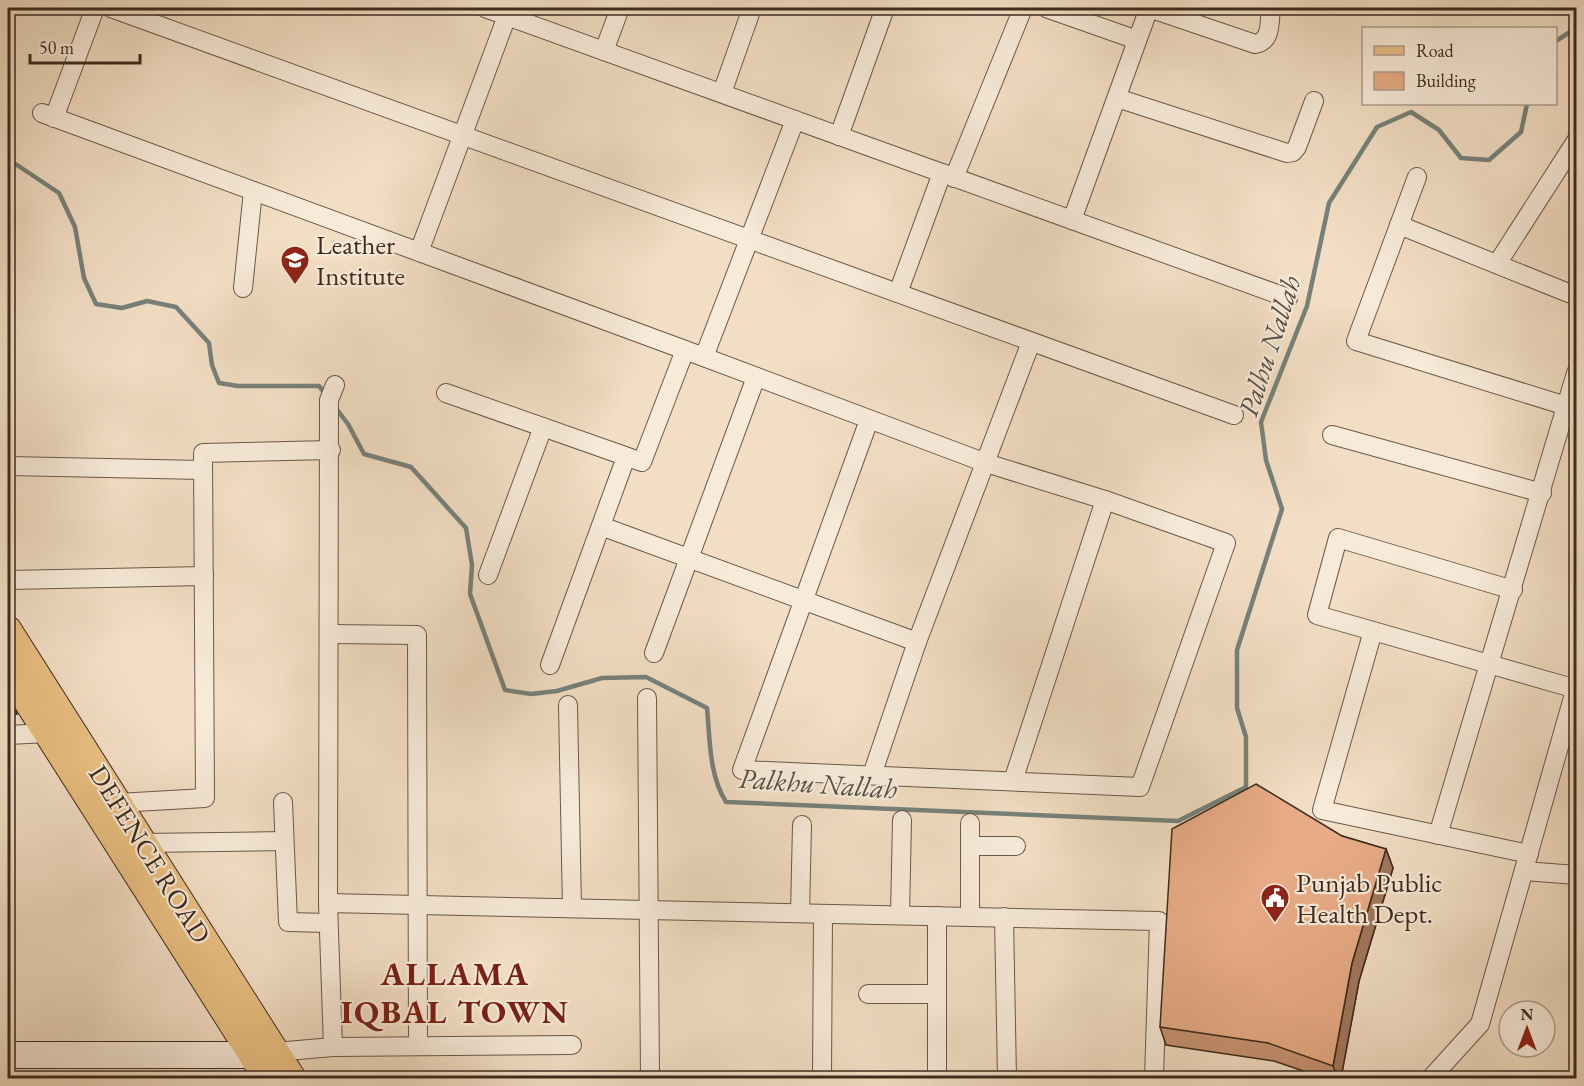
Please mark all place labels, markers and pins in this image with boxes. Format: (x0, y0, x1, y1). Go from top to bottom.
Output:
place label: Leather Institute (316, 227, 405, 293)
school or university icon: Leather Institute (279, 244, 311, 286)
place label: Punjab Public Health Dept. (1296, 865, 1442, 931)
public building icon: Punjab Public Health Dept. (1259, 882, 1291, 924)

